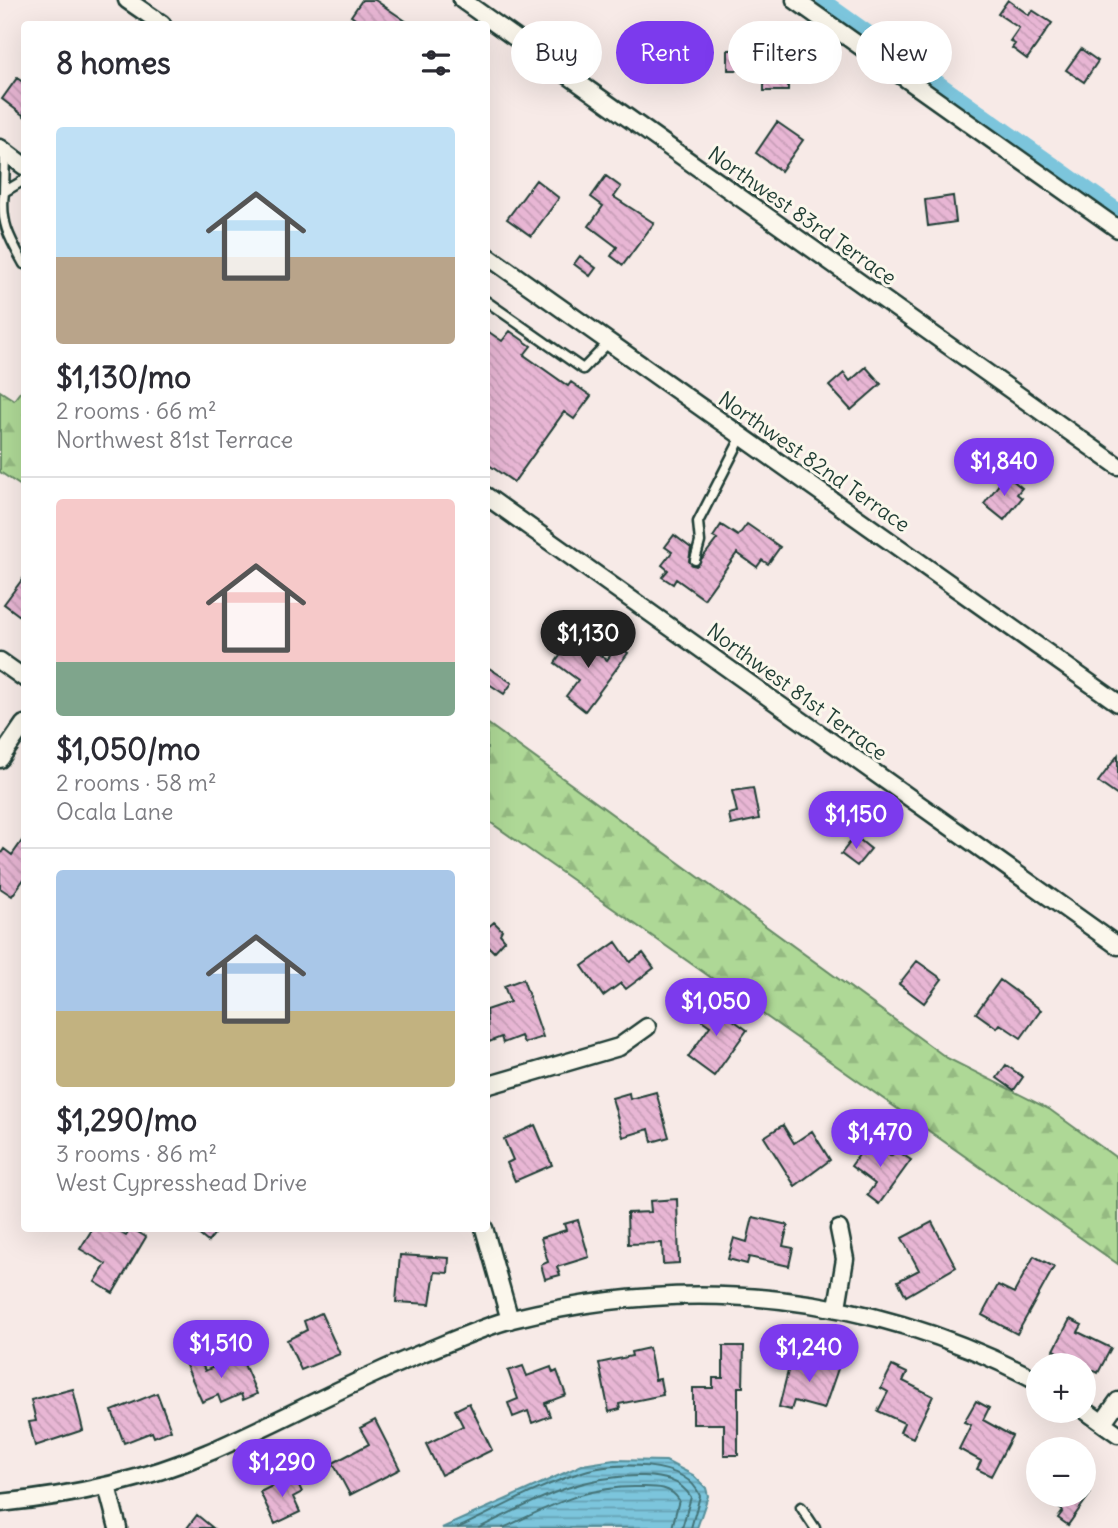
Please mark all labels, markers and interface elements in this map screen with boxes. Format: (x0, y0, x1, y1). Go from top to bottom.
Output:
chip: Buy (511, 21, 602, 84)
chip: Rent (616, 21, 714, 84)
chip: Filters (728, 21, 842, 84)
chip: New (856, 21, 952, 84)
text: 8 homes (56, 44, 171, 82)
icon: filters (417, 44, 455, 82)
street label: Northwest 83rd Terrace (703, 140, 902, 291)
icon: home (193, 173, 319, 299)
text: $1,130/mo (56, 358, 191, 396)
street label: Northwest 82nd Terrace (713, 385, 915, 538)
text: 2 rooms · 66 m² (56, 396, 217, 425)
text: Northwest 81st Terrace (56, 425, 293, 454)
pin: $1,840 (947, 438, 1061, 498)
text: $1,840 (970, 446, 1038, 475)
icon: home (193, 545, 319, 671)
pin: $1,130 (531, 610, 645, 670)
street label: Northwest 81st Terrace (702, 617, 893, 766)
text: $1,130 (557, 618, 619, 647)
text: $1,050/mo (56, 730, 200, 768)
text: 2 rooms · 58 m² (56, 768, 217, 797)
pin: $1,150 (799, 792, 913, 851)
text: Ocala Lane (56, 797, 173, 826)
text: $1,150 (825, 799, 887, 828)
icon: home (193, 916, 319, 1042)
pin: $1,050 (659, 978, 773, 1038)
text: $1,050 (681, 986, 751, 1015)
text: $1,290/mo (56, 1101, 197, 1139)
pin: $1,470 (823, 1110, 937, 1169)
text: $1,470 (847, 1117, 913, 1146)
text: 3 rooms · 86 m² (56, 1139, 217, 1168)
text: West Cypresshead Drive (56, 1168, 307, 1197)
pin: $1,510 (164, 1320, 278, 1380)
pin: $1,240 (752, 1324, 866, 1384)
text: $1,510 (189, 1328, 253, 1357)
text: $1,240 (776, 1332, 842, 1361)
map controls (1026, 1353, 1096, 1507)
button: + (1026, 1353, 1096, 1423)
button: − (1026, 1437, 1096, 1507)
pin: $1,290 (225, 1440, 339, 1499)
text: $1,290 (248, 1447, 316, 1476)

